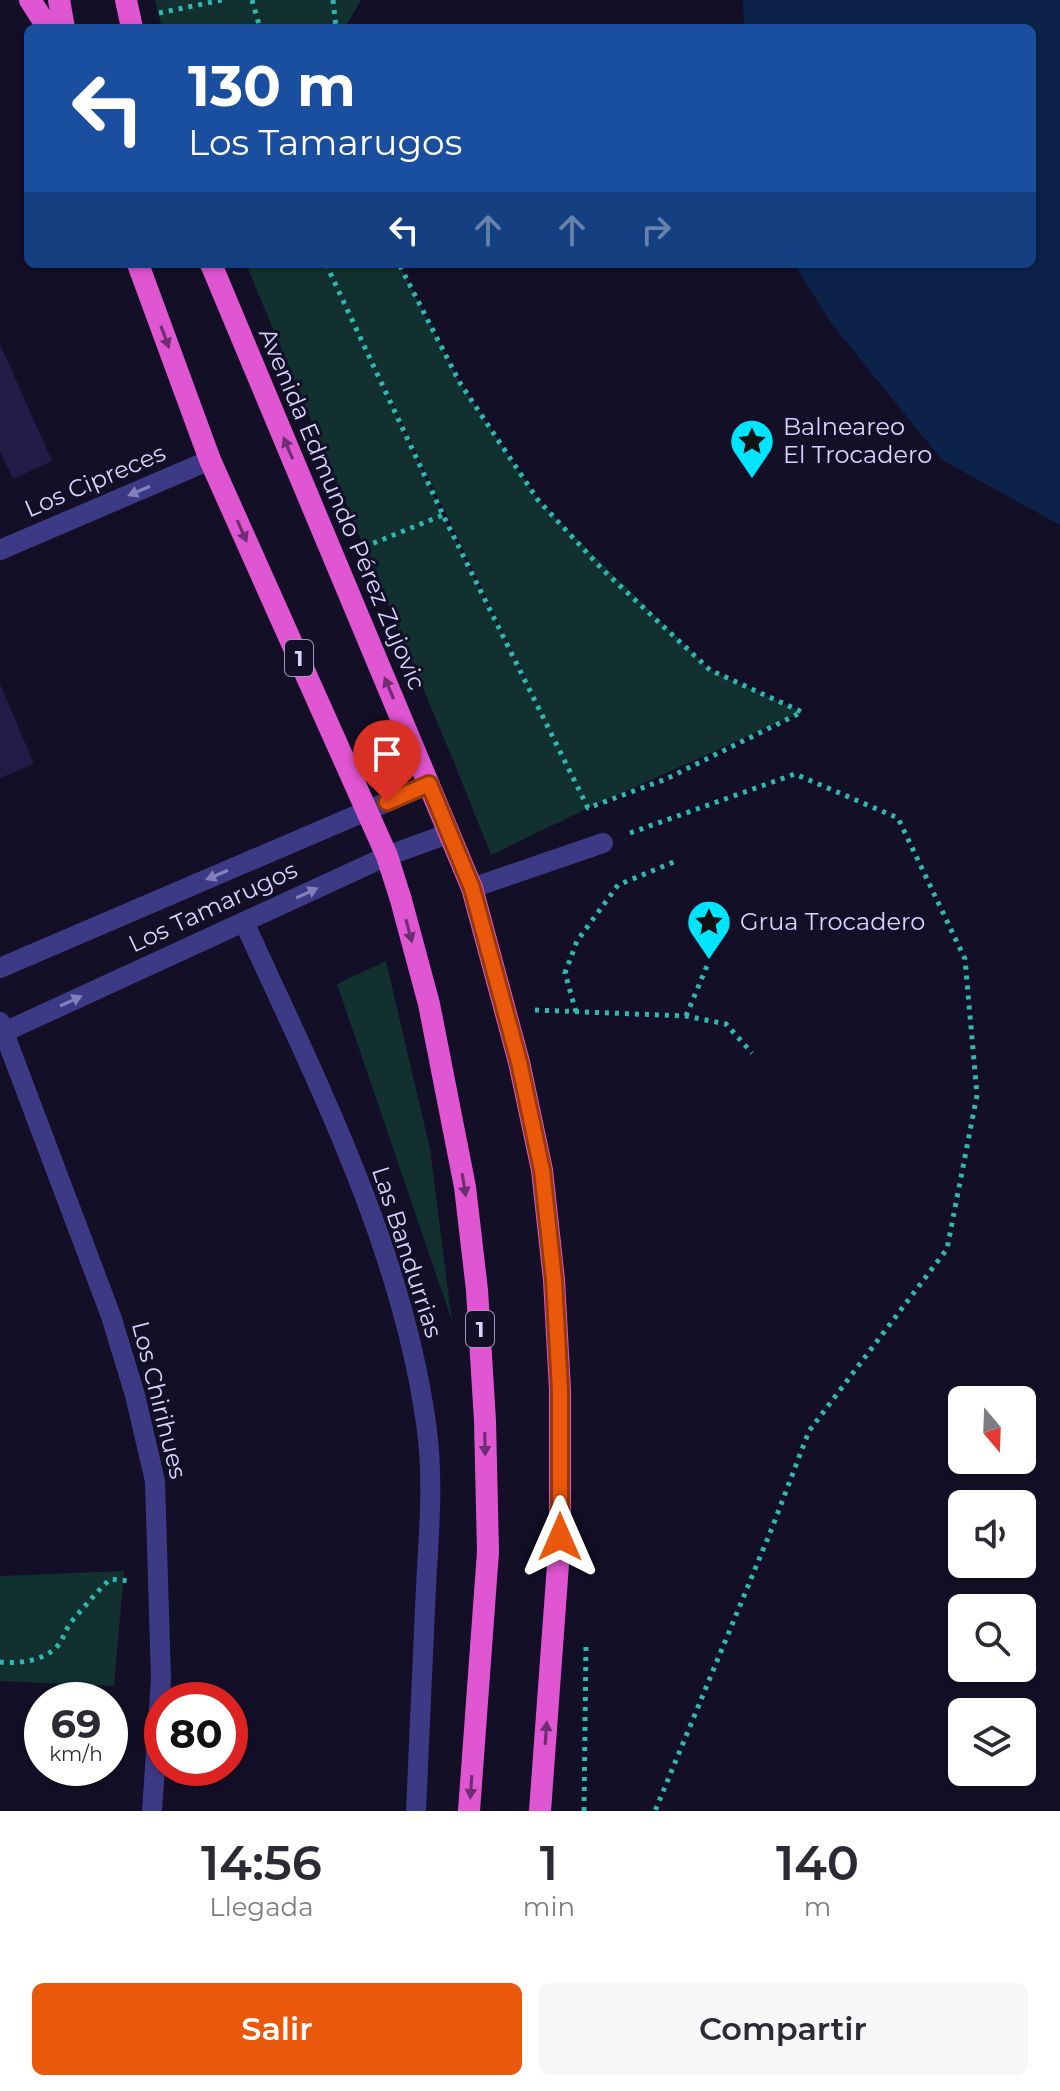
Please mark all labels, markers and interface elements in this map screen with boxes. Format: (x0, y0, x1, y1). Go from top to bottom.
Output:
text: 130 m (188, 52, 356, 120)
icon: left (56, 56, 160, 160)
text: Los Tamarugos (188, 120, 462, 164)
icon: left (382, 208, 426, 252)
icon: ahead (466, 208, 510, 252)
icon: ahead (550, 208, 594, 252)
icon: right (634, 208, 678, 252)
street label: Avenida Edmundo Pérez Zujovic (253, 324, 432, 694)
one-way arrow (159, 325, 172, 349)
place label: Balneareo El Trocadero (783, 412, 932, 469)
place icon: Balneareo El Trocadero (728, 417, 776, 480)
one-way arrow (282, 436, 295, 460)
street label: Los Cipreces (20, 438, 170, 523)
one-way arrow (127, 484, 151, 497)
one-way arrow (236, 519, 249, 543)
road number: 1 (285, 640, 313, 676)
one-way arrow (382, 676, 395, 700)
pin (353, 720, 421, 802)
icon: arrive (365, 732, 409, 776)
street label: Los Tamarugos (124, 855, 302, 958)
one-way arrow (206, 868, 229, 881)
one-way arrow (295, 886, 319, 900)
place icon: Grua Trocadero (685, 898, 733, 961)
place label: Grua Trocadero (740, 907, 925, 936)
one-way arrow (403, 920, 416, 944)
one-way arrow (59, 995, 83, 1008)
street label: Las Bandurrias (366, 1163, 449, 1341)
one-way arrow (458, 1173, 471, 1198)
road number: 1 (466, 1311, 494, 1347)
street label: Los Chirihues (126, 1318, 193, 1482)
north arrow (948, 1386, 1036, 1474)
map controls (948, 1386, 1036, 1786)
one-way arrow (479, 1432, 492, 1457)
button: sound (948, 1490, 1036, 1578)
position arrow (518, 1495, 602, 1579)
button: search (948, 1594, 1036, 1682)
speed limit sign: 80 (144, 1682, 248, 1786)
button: layers (948, 1698, 1036, 1786)
text: 69 (51, 1699, 101, 1748)
one-way arrow (540, 1720, 553, 1745)
text: km/h (49, 1742, 103, 1766)
one-way arrow (464, 1775, 477, 1800)
text: 14:56 (201, 1834, 322, 1892)
text: 1 (540, 1834, 558, 1892)
text: 140 (776, 1834, 859, 1892)
text: Llegada (209, 1891, 314, 1923)
text: min (523, 1891, 575, 1923)
text: m (804, 1891, 831, 1923)
button: Salir (32, 1983, 522, 2075)
button: Compartir (538, 1983, 1028, 2075)

